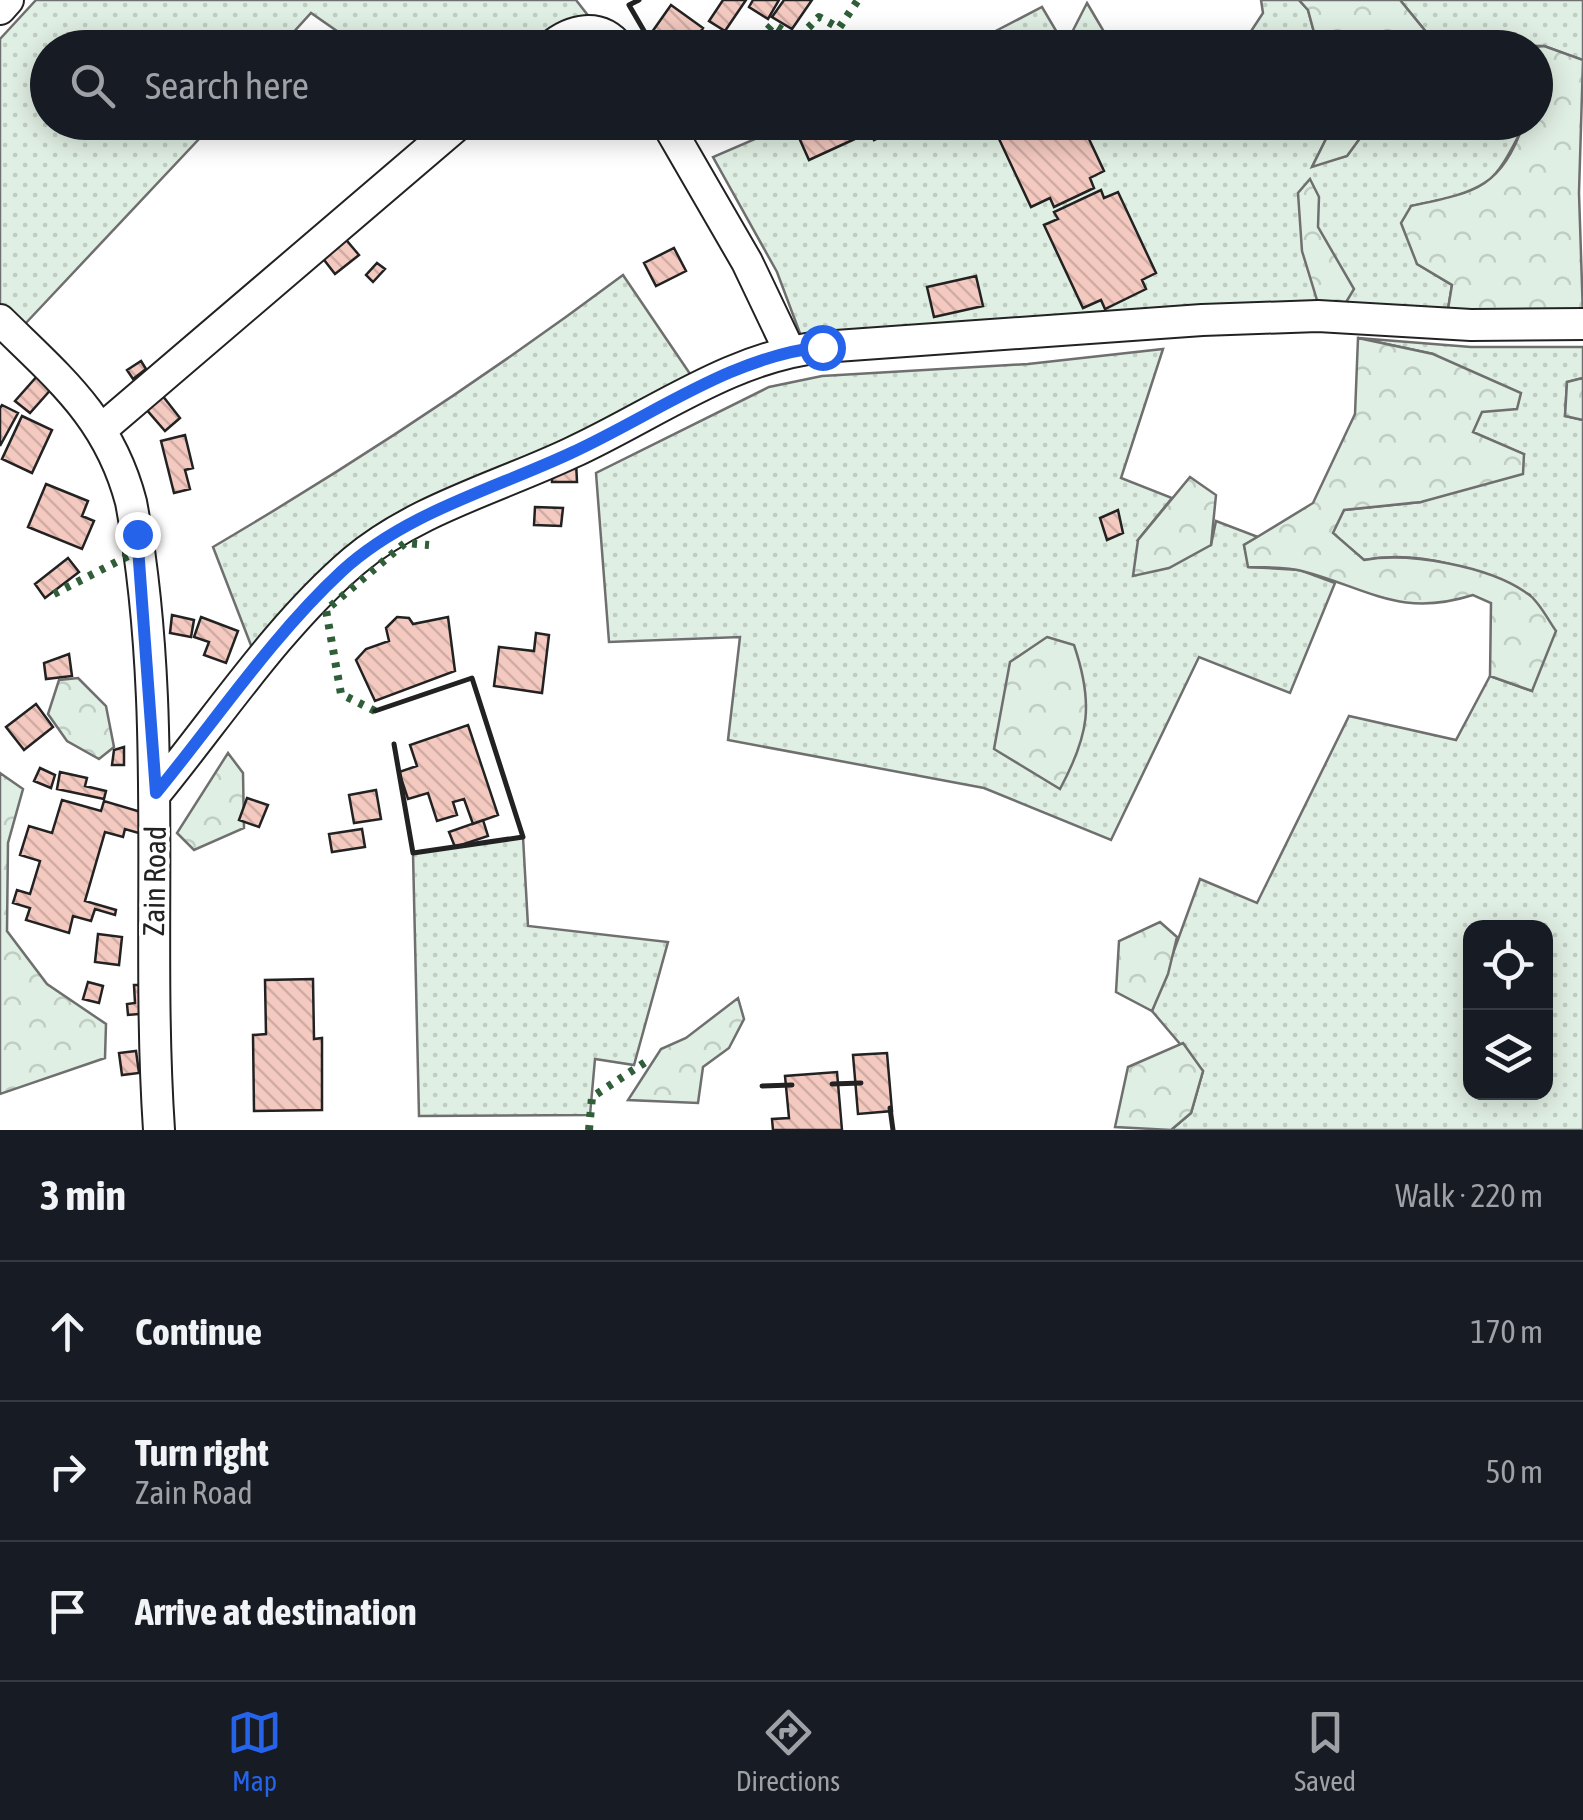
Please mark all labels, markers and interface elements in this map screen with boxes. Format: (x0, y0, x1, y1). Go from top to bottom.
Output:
search box (30, 30, 1553, 140)
icon: search (65, 58, 120, 113)
text: Search here (145, 64, 309, 107)
route start (800, 325, 846, 371)
route end (115, 512, 161, 558)
street label: Zain Road (136, 826, 172, 936)
map controls (1463, 920, 1553, 1100)
button: locate (1463, 920, 1553, 1010)
button: layers (1463, 1010, 1553, 1100)
text: 3 min (40, 1171, 126, 1219)
text: Walk · 220 m (1395, 1177, 1543, 1214)
icon: ahead (40, 1304, 95, 1359)
text: Continue (135, 1310, 262, 1353)
text: 170 m (1470, 1313, 1543, 1350)
text: Turn right (135, 1431, 269, 1474)
icon: right (40, 1444, 95, 1499)
text: 50 m (1485, 1453, 1543, 1490)
text: Zain Road (135, 1474, 253, 1511)
icon: arrive (40, 1584, 95, 1639)
text: Arrive at destination (135, 1590, 417, 1633)
tab: Map (227, 1705, 282, 1797)
tab: Directions (736, 1705, 840, 1797)
tab: Saved (1294, 1705, 1356, 1797)

